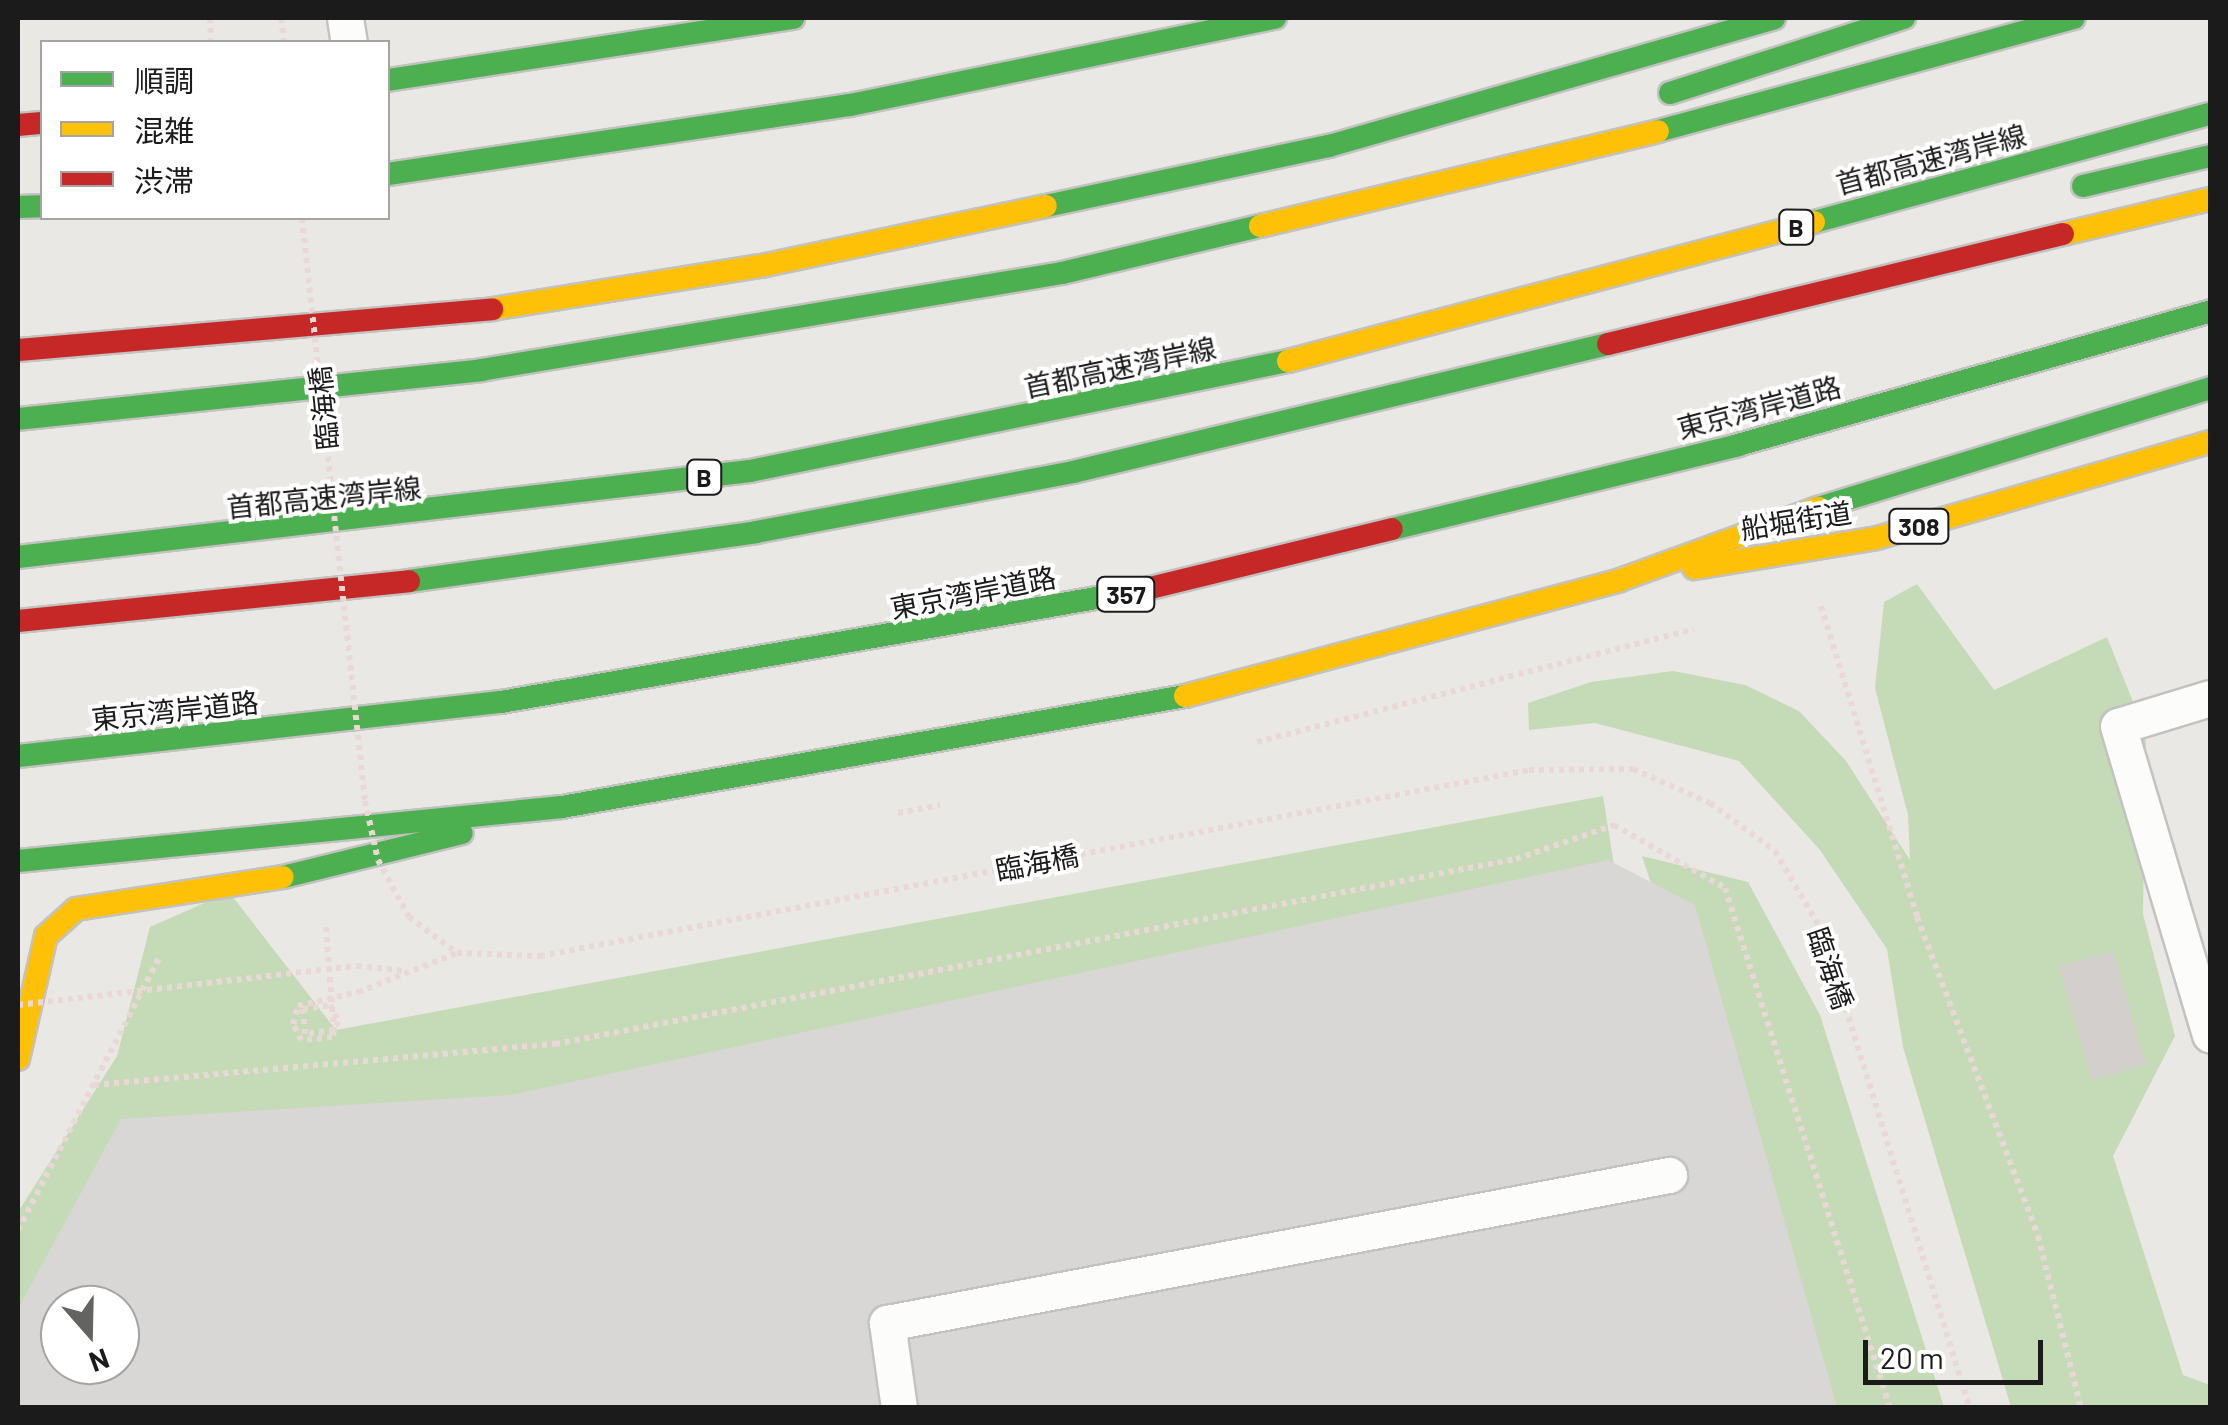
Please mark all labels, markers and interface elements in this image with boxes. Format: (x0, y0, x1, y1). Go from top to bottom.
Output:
legend (40, 40, 390, 220)
text: 順調 (134, 62, 194, 98)
text: 混雑 (134, 112, 194, 148)
street label: 首都高速湾岸線 (1832, 117, 2030, 201)
text: 渋滞 (134, 162, 194, 198)
road number: B (1776, 207, 1816, 247)
street label: 首都高速湾岸線 (1021, 330, 1219, 404)
street label: 臨海橋 (302, 364, 344, 452)
street label: 東京湾岸道路 (1674, 369, 1844, 445)
road number: B (684, 457, 724, 497)
street label: 首都高速湾岸線 (225, 470, 423, 524)
street label: 船堀街道 (1738, 495, 1854, 545)
road number: 308 (1886, 506, 1952, 546)
street label: 東京湾岸道路 (887, 559, 1059, 625)
road number: 357 (1096, 574, 1156, 614)
street label: 東京湾岸道路 (90, 685, 260, 735)
street label: 臨海橋 (993, 837, 1081, 887)
street label: 臨海橋 (1801, 923, 1861, 1013)
north arrow (40, 1285, 140, 1385)
scale bar (1868, 1320, 2048, 1382)
text: 20 m (1880, 1339, 1944, 1375)
text: N (85, 1342, 114, 1380)

